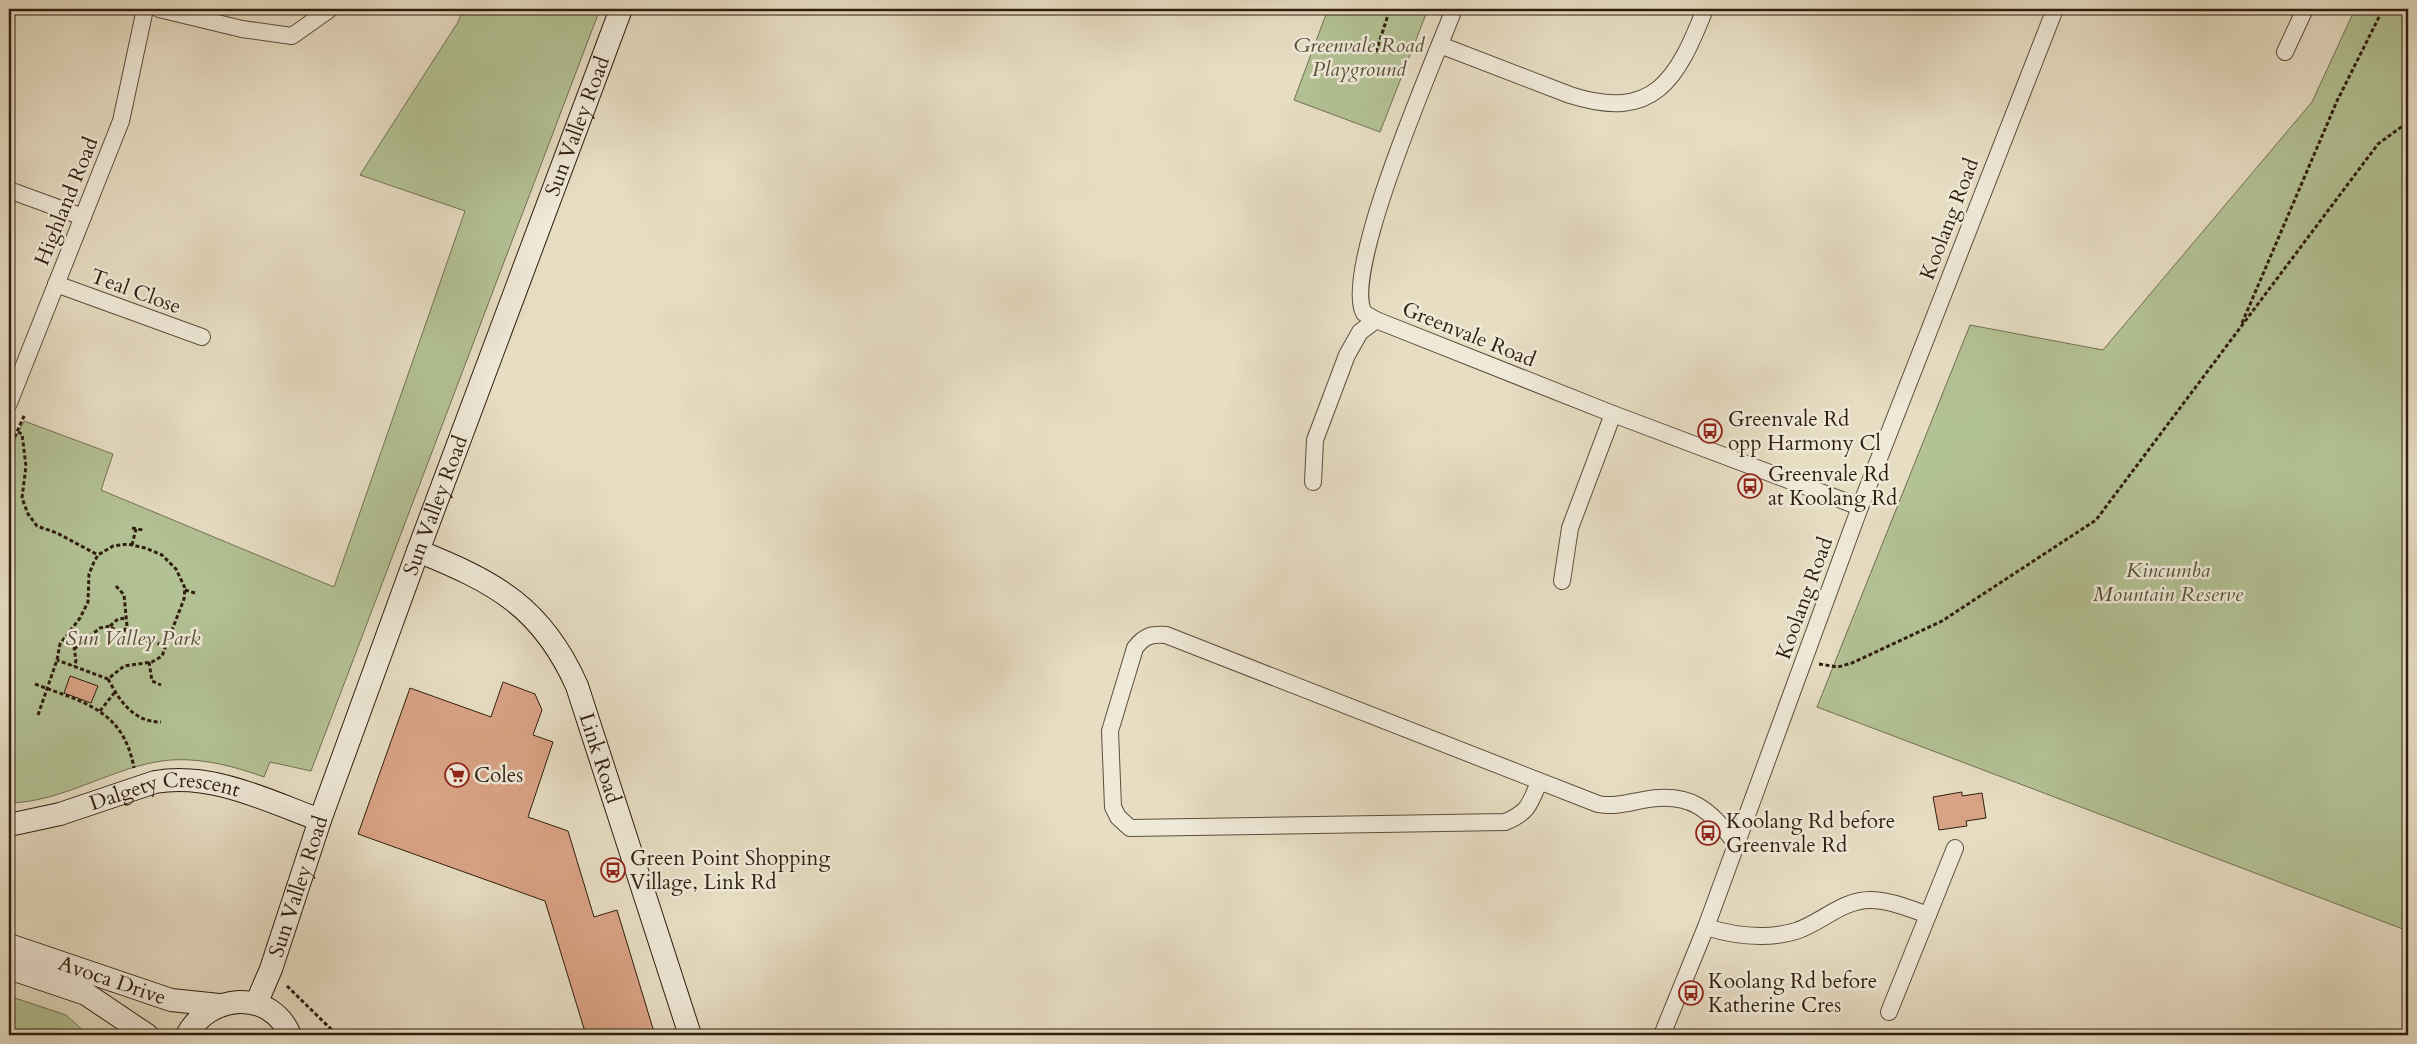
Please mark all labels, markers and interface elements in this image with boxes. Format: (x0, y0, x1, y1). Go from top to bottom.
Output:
park label: Greenvale Road Playground (1294, 31, 1425, 84)
street label: Sun Valley Road (538, 52, 617, 200)
street label: Highland Road (28, 133, 105, 270)
street label: Koolang Road (1913, 154, 1986, 284)
street label: Teal Close (87, 262, 185, 321)
street label: Greenvale Road (1398, 294, 1540, 374)
place label: Greenvale Rd opp Harmony Cl (1728, 405, 1881, 458)
bus stop icon: Greenvale Rd opp Harmony Cl (1697, 418, 1723, 444)
street label: Sun Valley Road (396, 431, 475, 580)
place label: Greenvale Rd at Koolang Rd (1768, 460, 1897, 513)
bus stop icon: Greenvale Rd at Koolang Rd (1737, 473, 1763, 499)
street label: Koolang Road (1769, 533, 1840, 663)
park label: Kincumba Mountain Reserve (2093, 556, 2244, 609)
park label: Sun Valley Park (66, 624, 201, 653)
street label: Link Road (572, 709, 628, 807)
place label: Coles (474, 761, 523, 790)
supermarket icon: Coles (444, 762, 470, 788)
street label: Dalgety Crescent (86, 766, 244, 818)
place label: Koolang Rd before Greenvale Rd (1726, 807, 1895, 860)
street label: Sun Valley Road (262, 812, 335, 961)
bus stop icon: Koolang Rd before Greenvale Rd (1695, 820, 1721, 846)
place label: Green Point Shopping Village, Link Rd (630, 844, 830, 897)
bus stop icon: Green Point Shopping Village, Link Rd (600, 857, 626, 883)
street label: Avoca Drive (54, 949, 170, 1012)
place label: Koolang Rd before Katherine Cres (1708, 967, 1877, 1020)
bus stop icon: Koolang Rd before Katherine Cres (1678, 980, 1704, 1006)

